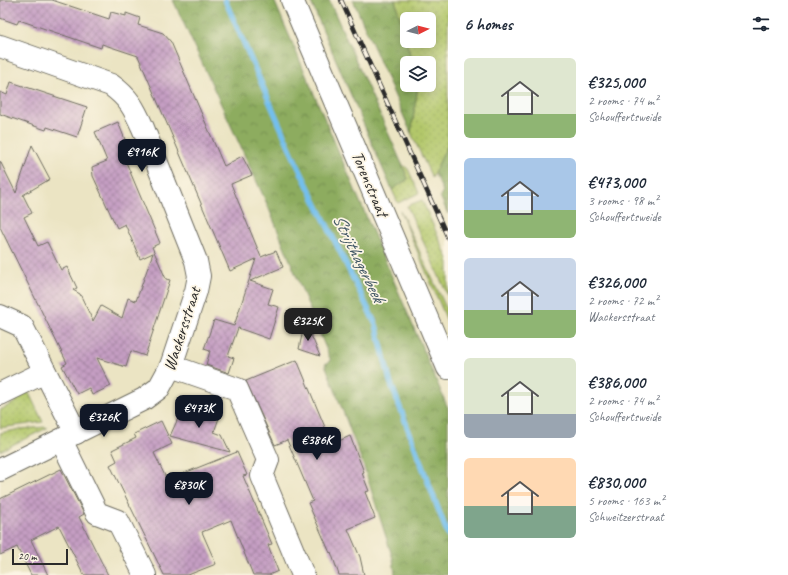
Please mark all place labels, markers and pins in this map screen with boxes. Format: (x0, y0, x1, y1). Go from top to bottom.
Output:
pin: €916K (114, 139, 170, 173)
pin: €325K (280, 308, 336, 342)
pin: €473K (171, 395, 227, 429)
pin: €326K (76, 404, 132, 438)
pin: €386K (289, 427, 345, 461)
pin: €830K (161, 472, 217, 506)

